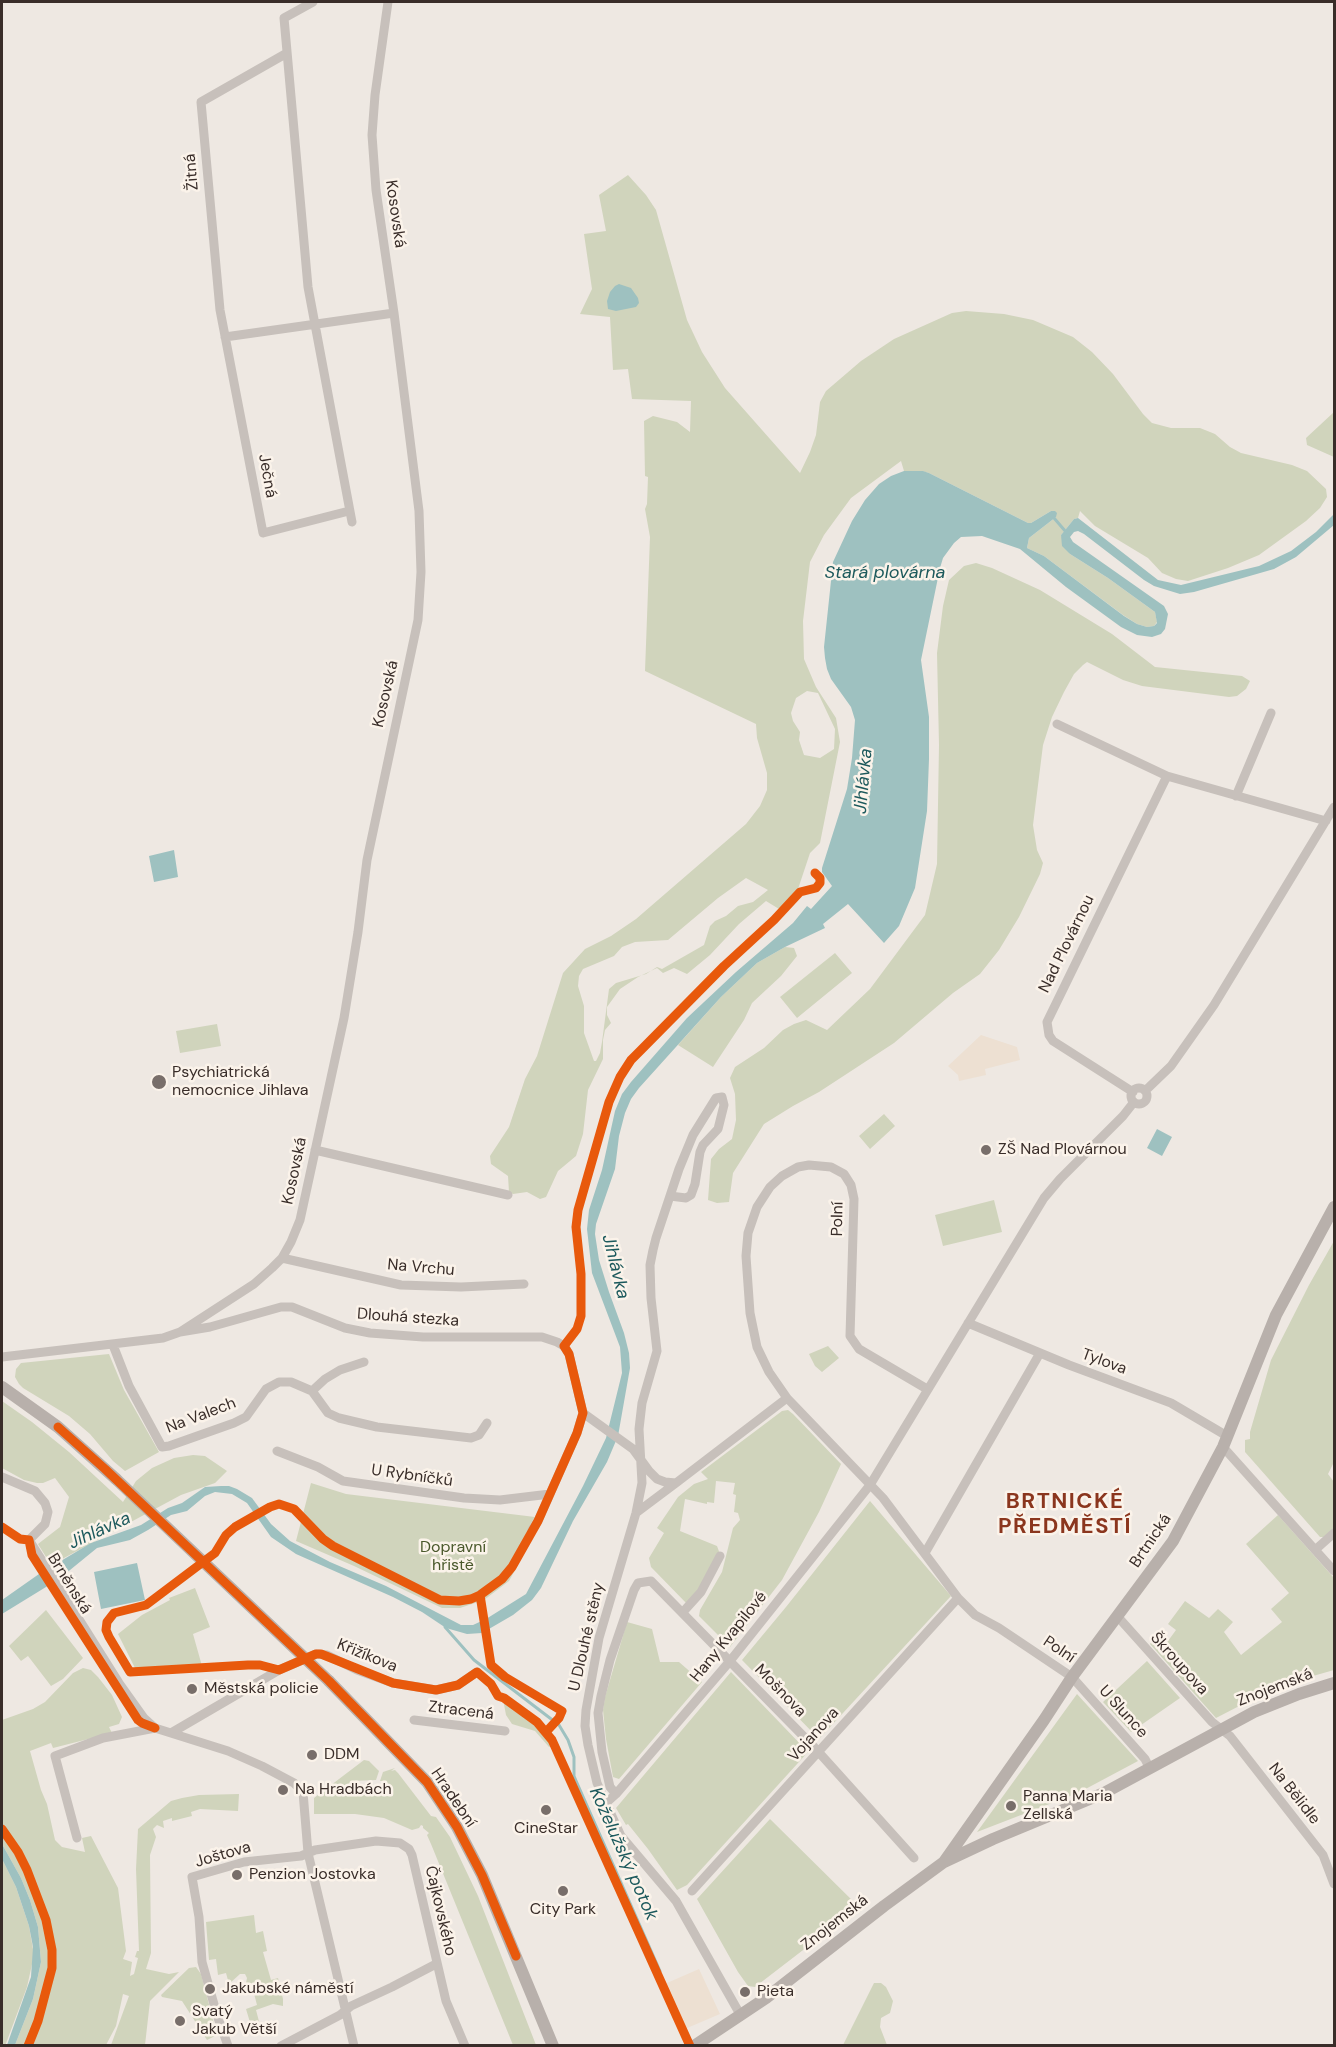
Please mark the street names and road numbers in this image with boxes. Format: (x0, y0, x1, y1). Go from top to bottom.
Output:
street label: Žitná (181, 153, 203, 191)
street label: Kosovská (381, 179, 409, 249)
street label: Ječná (254, 453, 280, 499)
street label: Kosovská (369, 659, 403, 729)
street label: Nad Plovárnou (1035, 892, 1099, 996)
street label: Kosovská (279, 1136, 311, 1206)
street label: Polní (828, 1202, 848, 1236)
street label: Na Vrchu (387, 1255, 455, 1281)
street label: Dlouhá stezka (356, 1305, 460, 1331)
street label: Tylova (1079, 1345, 1129, 1379)
street label: Na Valech (163, 1394, 239, 1438)
street label: U Rybníčků (370, 1461, 454, 1491)
street label: Brtnická (1126, 1510, 1176, 1572)
street label: Brněnská (43, 1550, 95, 1618)
street label: U Dlouhé stěny (565, 1581, 609, 1693)
street label: Hany Kvapilové (687, 1588, 771, 1686)
street label: Škroupova (1146, 1629, 1212, 1699)
street label: Polní (1039, 1632, 1079, 1668)
street label: Křižíkova (334, 1635, 400, 1677)
street label: Mošnova (750, 1661, 810, 1721)
street label: Znojemská (1235, 1665, 1315, 1711)
street label: U Slunce (1094, 1682, 1152, 1742)
street label: Ztracená (427, 1697, 495, 1725)
street label: Vojanova (785, 1704, 843, 1766)
street label: Na Bělidle (1264, 1759, 1324, 1829)
street label: Hradební (426, 1765, 480, 1831)
street label: Joštova (193, 1838, 253, 1872)
street label: Čajkovského (420, 1864, 460, 1958)
street label: Znojemská (798, 1891, 872, 1955)

